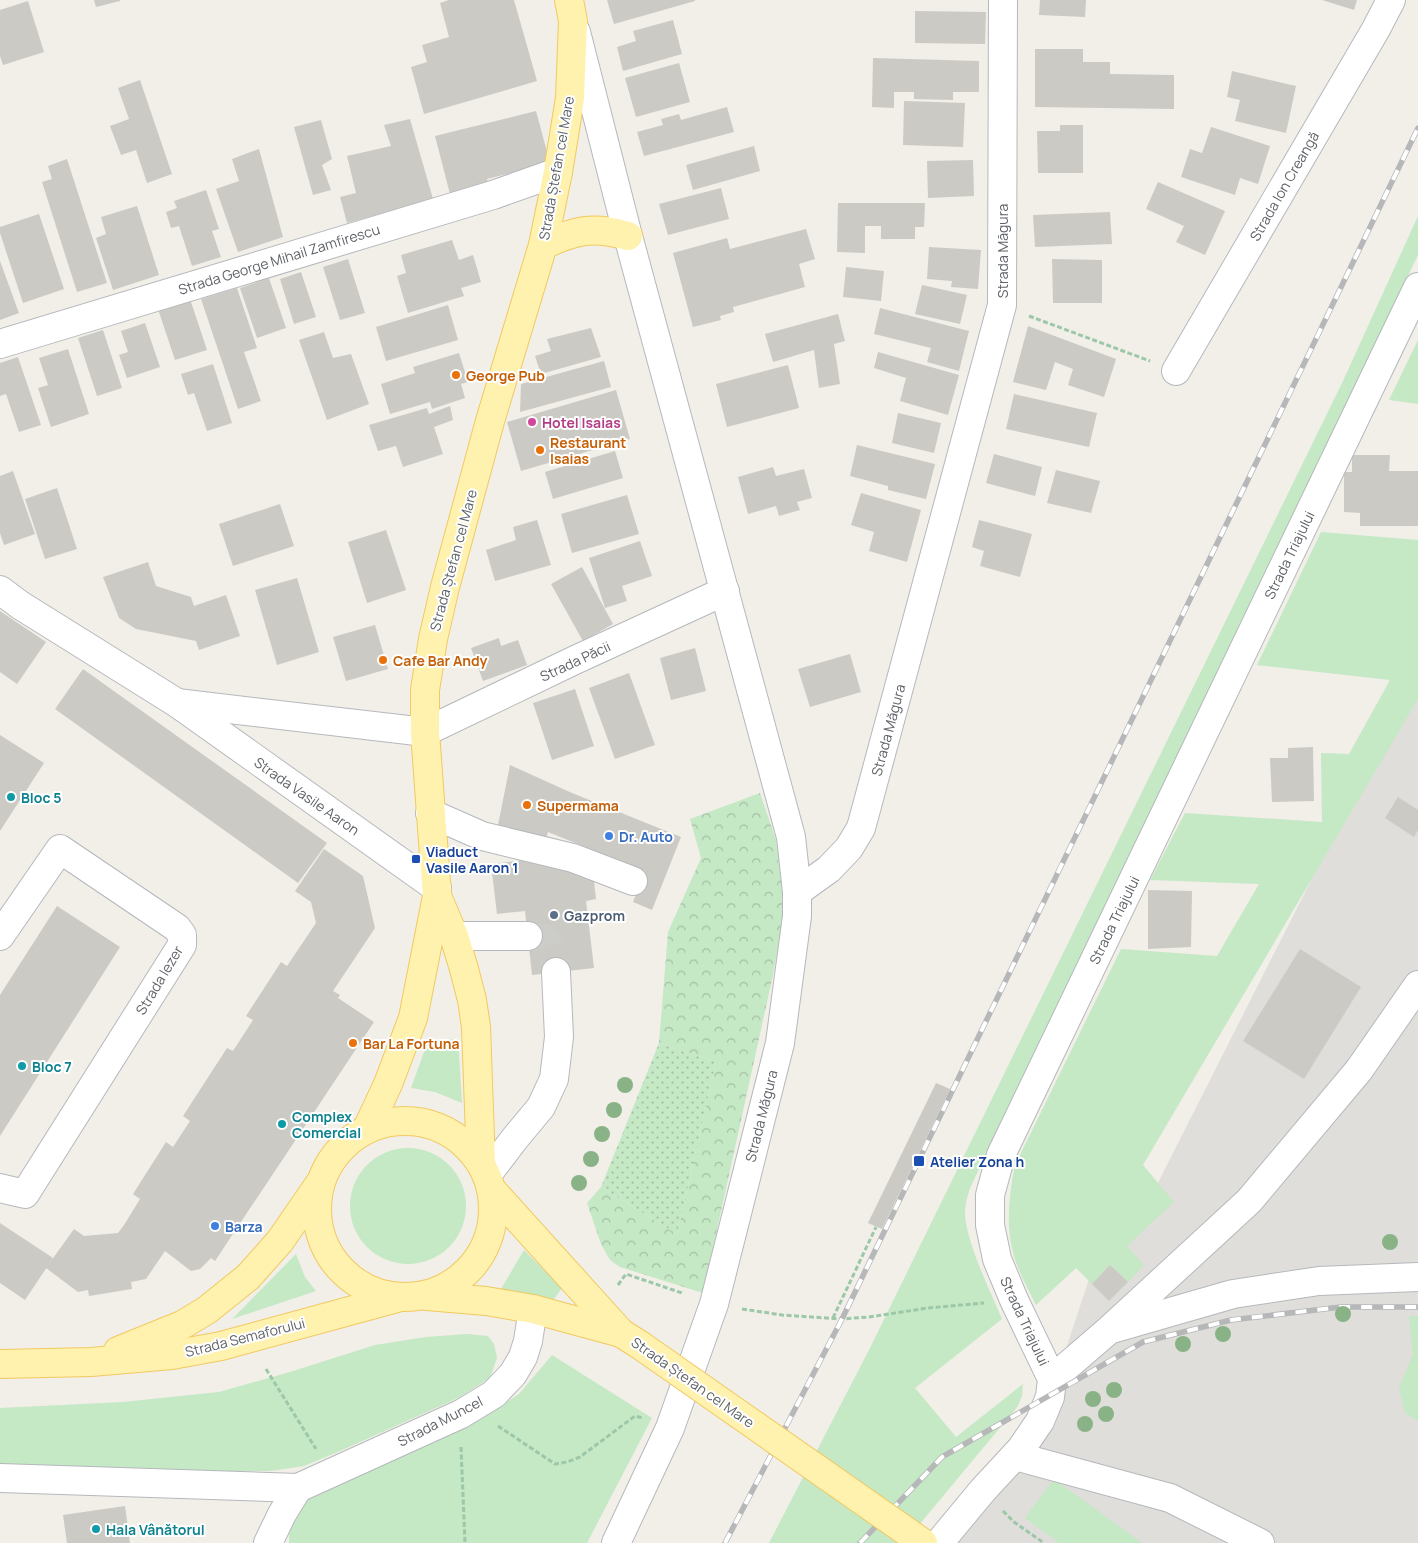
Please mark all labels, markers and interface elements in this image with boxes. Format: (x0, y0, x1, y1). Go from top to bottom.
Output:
street label: Strada Ștefan cel Mare (534, 95, 578, 241)
street label: Strada Ion Creangă (1245, 128, 1323, 244)
street label: Strada Măgura (993, 204, 1012, 298)
street label: Strada George Mihail Zamfirescu (176, 219, 382, 299)
place label: George Pub (466, 366, 545, 385)
marker: George Pub (450, 369, 462, 381)
place label: Hotel Isaias (542, 413, 621, 432)
marker: Hotel Isaias (526, 416, 538, 428)
place label: Restaurant Isaias (550, 433, 626, 468)
marker: Restaurant Isaias (534, 444, 546, 456)
street label: Strada Ștefan cel Mare (425, 487, 481, 633)
street label: Strada Triajului (1259, 508, 1319, 602)
street label: Strada Păcii (537, 636, 613, 686)
place label: Cafe Bar Andy (393, 651, 488, 670)
marker: Cafe Bar Andy (377, 654, 389, 666)
street label: Strada Măgura (867, 682, 909, 778)
street label: Strada Vasile Aaron (251, 753, 363, 839)
place label: Bloc 5 (21, 788, 61, 807)
marker: Bloc 5 (5, 791, 17, 803)
place label: Supermama (537, 796, 619, 815)
marker: Supermama (521, 799, 533, 811)
place label: Dr. Auto (619, 827, 673, 846)
marker: Dr. Auto (603, 830, 615, 842)
place label: Viaduct Vasile Aaron 1 (426, 842, 518, 877)
marker: Viaduct Vasile Aaron 1 (410, 853, 422, 865)
street label: Strada Triajului (1084, 873, 1144, 967)
place label: Gazprom (564, 906, 625, 925)
marker: Gazprom (548, 909, 560, 921)
street label: Strada Iezer (131, 942, 187, 1018)
place label: Bar La Fortuna (363, 1034, 460, 1053)
marker: Bar La Fortuna (347, 1037, 359, 1049)
place label: Bloc 7 (32, 1057, 72, 1076)
marker: Bloc 7 (16, 1060, 28, 1072)
street label: Strada Măgura (740, 1068, 782, 1164)
place label: Complex Comercial (292, 1107, 361, 1142)
marker: Complex Comercial (276, 1118, 288, 1130)
place label: Atelier Zona h (930, 1152, 1024, 1171)
marker: Atelier Zona h (912, 1154, 926, 1168)
place label: Barza (225, 1217, 263, 1236)
marker: Barza (209, 1220, 221, 1232)
street label: Strada Triajului (996, 1273, 1054, 1369)
street label: Strada Semaforului (183, 1313, 307, 1361)
street label: Strada Ștefan cel Mare (628, 1332, 758, 1432)
street label: Strada Muncel (394, 1391, 486, 1451)
place label: Hala Vânătorul (106, 1520, 205, 1539)
marker: Hala Vânătorul (90, 1523, 102, 1535)

